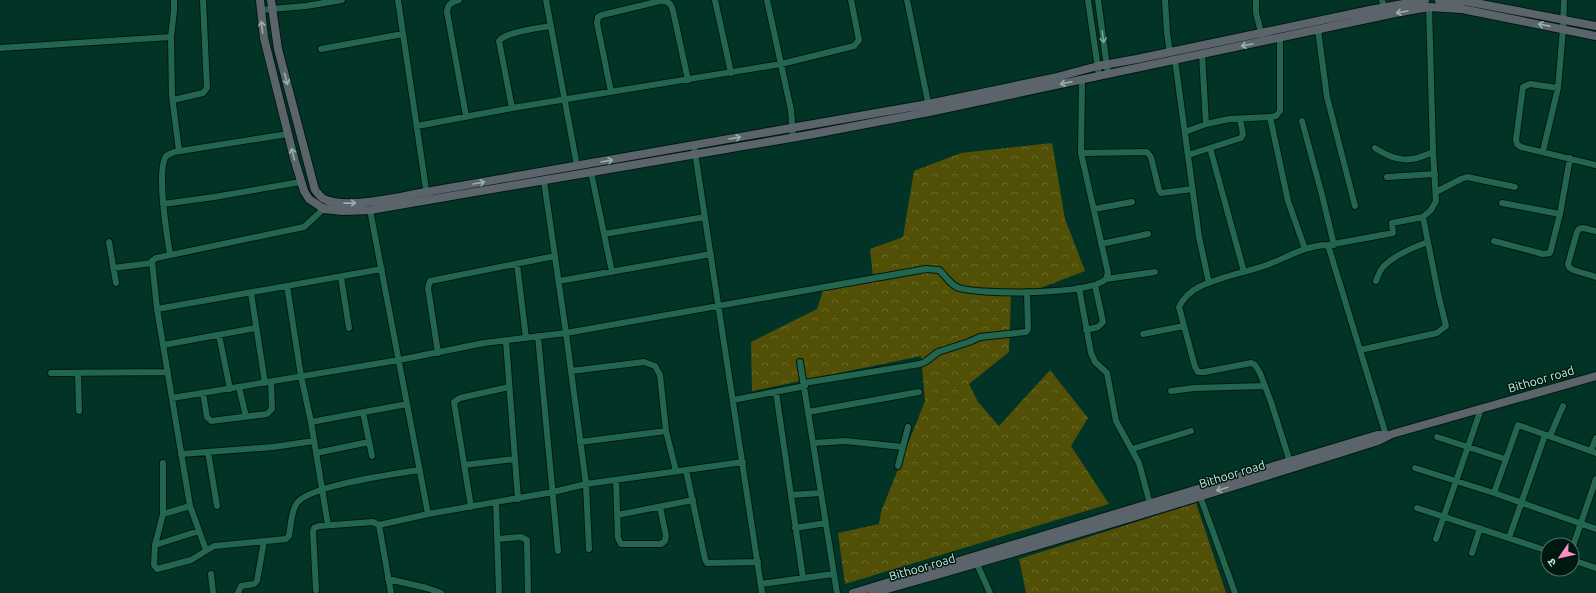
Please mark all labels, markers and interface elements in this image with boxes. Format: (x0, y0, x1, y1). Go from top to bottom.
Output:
one-way arrow (1396, 8, 1409, 16)
one-way arrow (258, 21, 266, 34)
one-way arrow (1538, 21, 1551, 29)
one-way arrow (1099, 30, 1107, 43)
one-way arrow (1241, 41, 1254, 49)
one-way arrow (283, 73, 290, 86)
one-way arrow (1059, 80, 1072, 88)
one-way arrow (728, 134, 741, 142)
one-way arrow (288, 147, 296, 160)
one-way arrow (600, 156, 613, 164)
one-way arrow (472, 178, 485, 186)
one-way arrow (343, 199, 356, 206)
street label: Bithoor road (1506, 363, 1576, 395)
street label: Bithoor road (1197, 458, 1267, 490)
one-way arrow (1216, 486, 1229, 493)
north arrow (1540, 537, 1580, 577)
street label: Bithoor road (887, 551, 957, 583)
text: उ (1545, 556, 1558, 569)

